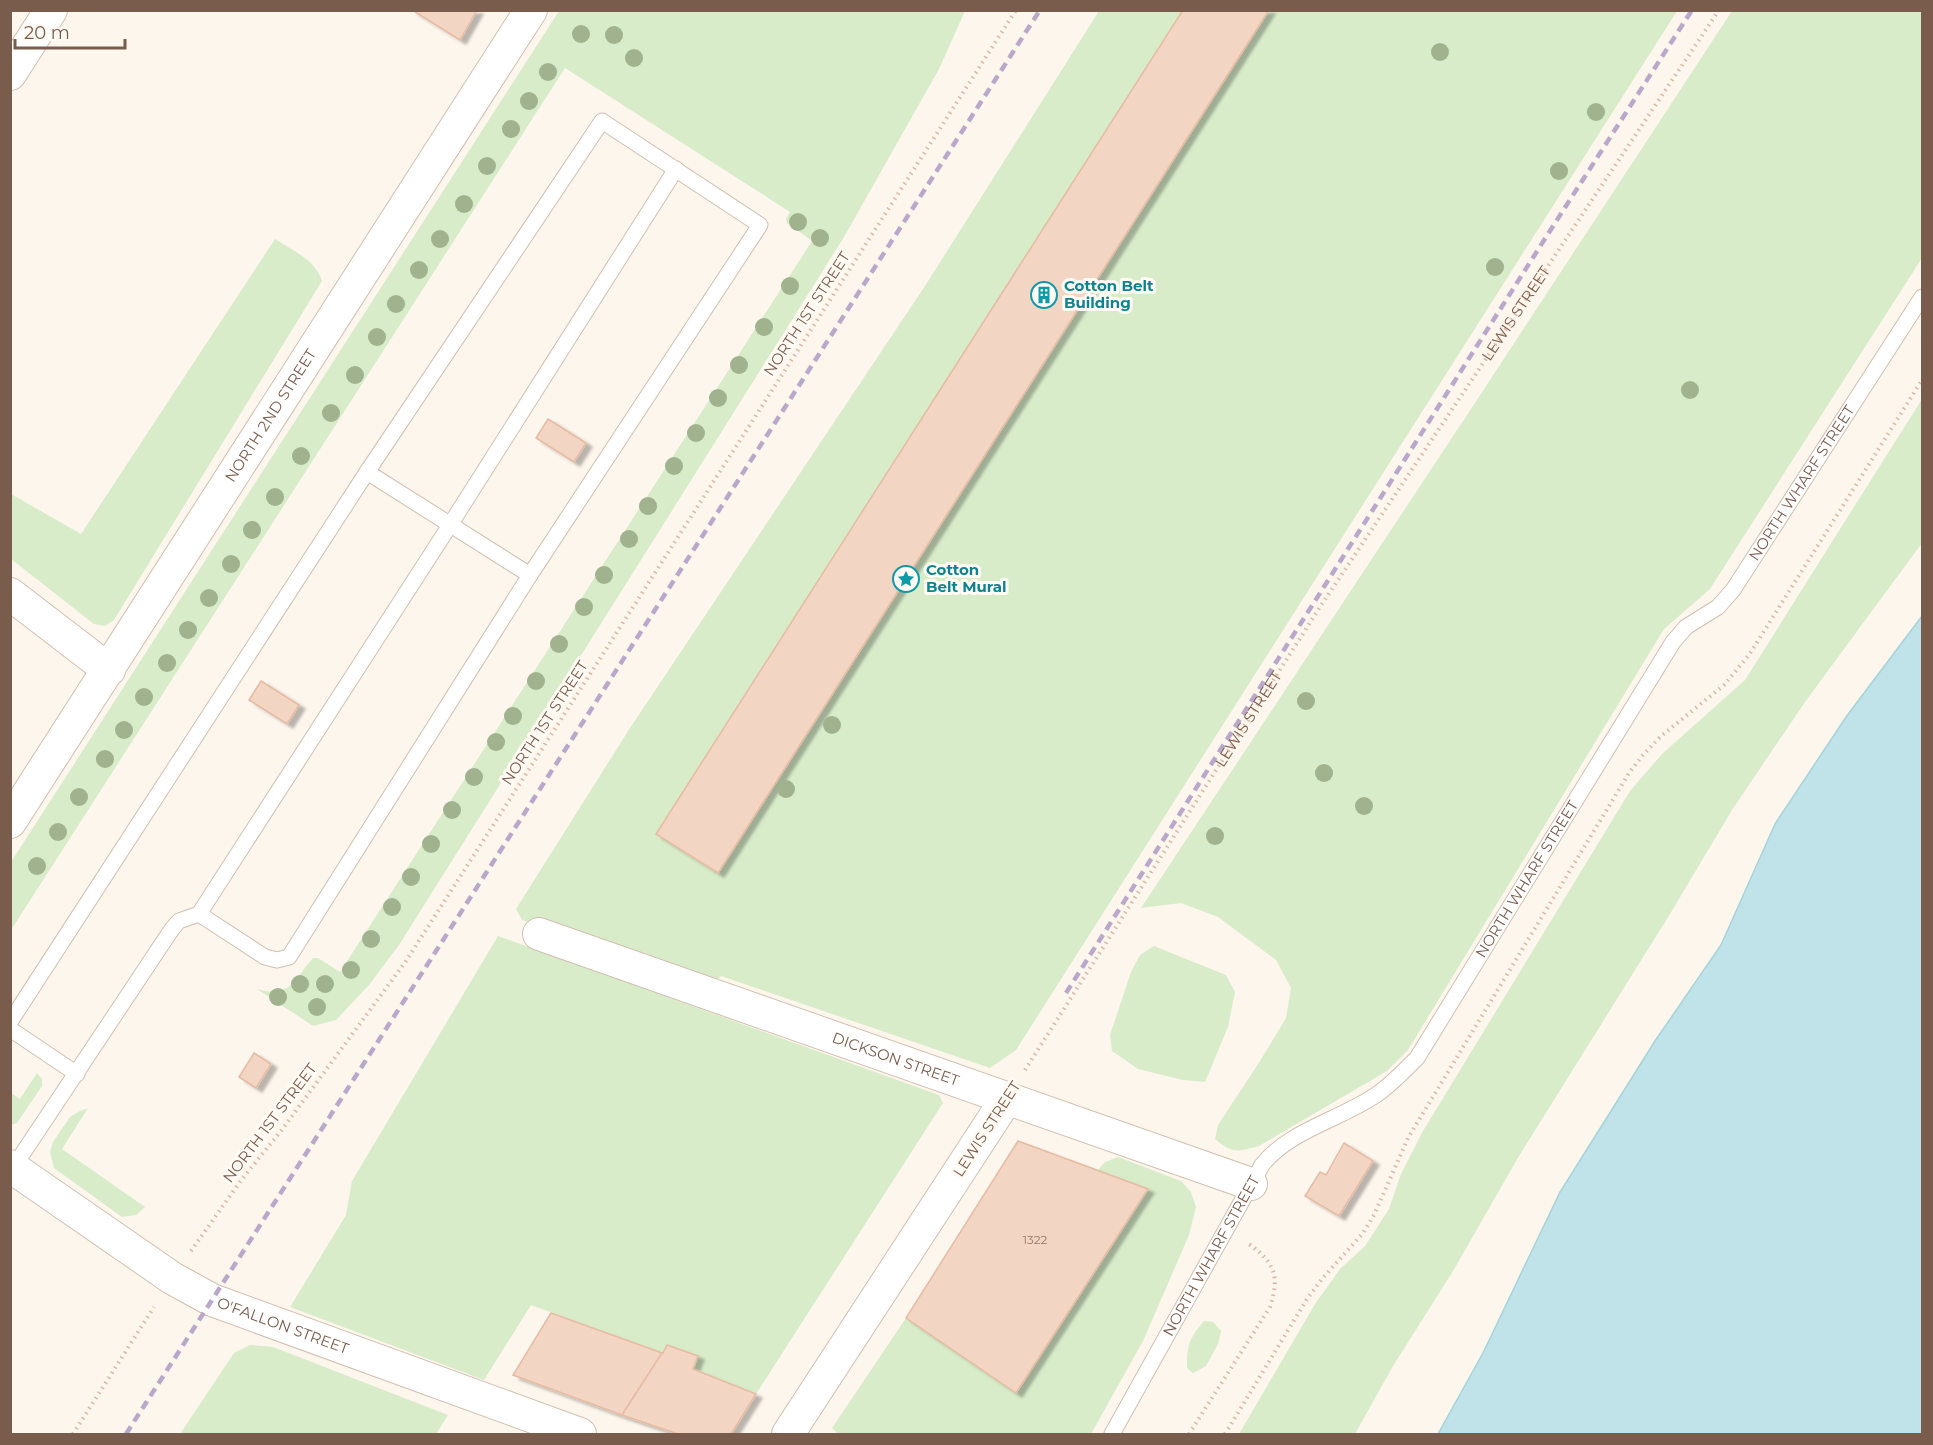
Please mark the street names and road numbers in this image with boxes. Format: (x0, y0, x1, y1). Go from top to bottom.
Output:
street label: NORTH 1ST STREET (759, 248, 854, 379)
street label: LEWIS STREET (1477, 262, 1554, 364)
street label: NORTH 2ND STREET (221, 345, 320, 485)
street label: NORTH WHARF STREET (1744, 401, 1859, 564)
street label: NORTH 1ST STREET (497, 657, 592, 788)
street label: LEWIS STREET (1211, 667, 1286, 770)
street label: NORTH WHARF STREET (1471, 796, 1582, 961)
street label: DICKSON STREET (830, 1028, 962, 1090)
street label: NORTH 1ST STREET (219, 1059, 321, 1186)
street label: LEWIS STREET (949, 1077, 1025, 1180)
street label: NORTH WHARF STREET (1158, 1171, 1264, 1339)
street label: O'FALLON STREET (215, 1293, 352, 1358)

